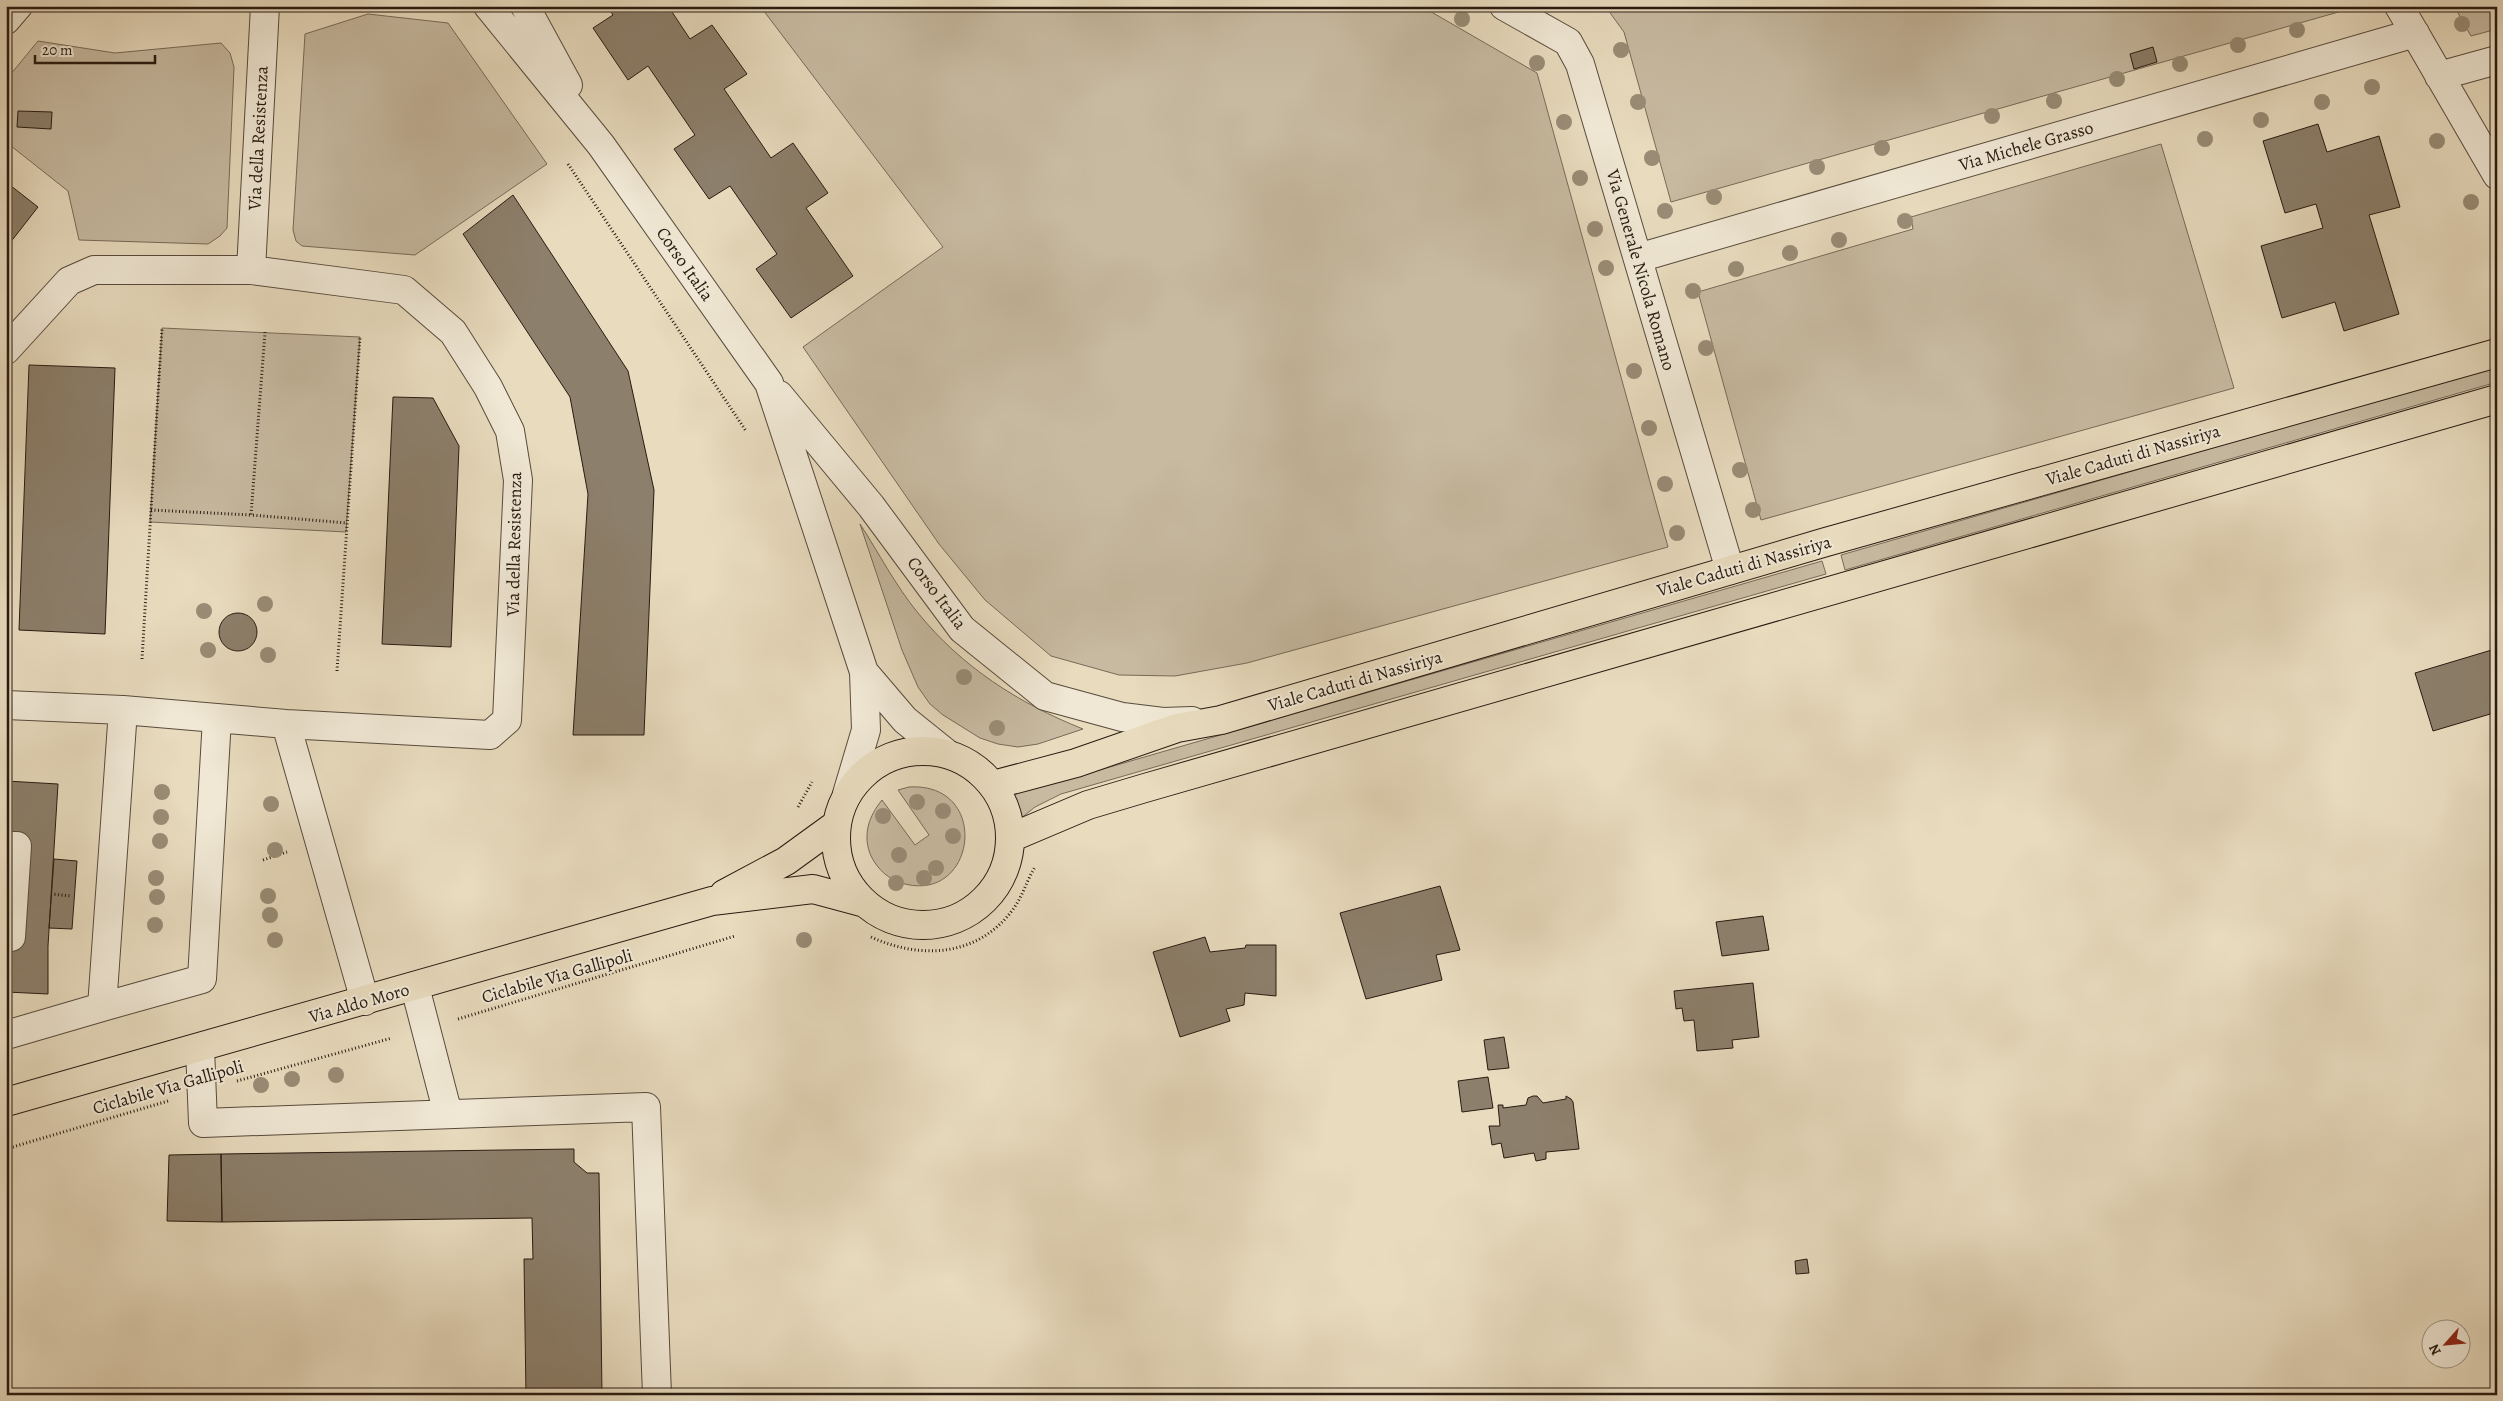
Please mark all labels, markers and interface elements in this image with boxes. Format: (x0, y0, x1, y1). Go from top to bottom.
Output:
scale bar (35, 32, 155, 64)
text: 20 m (42, 40, 73, 60)
street label: Via della Resistenza (242, 65, 274, 212)
street label: Via Michele Grasso (1955, 115, 2096, 177)
street label: Via Generale Nicola Romano (1600, 166, 1681, 373)
street label: Corso Italia (651, 222, 720, 306)
street label: Viale Caduti di Nassiriya (2042, 418, 2224, 492)
street label: Via della Resistenza (501, 471, 527, 617)
street label: Viale Caduti di Nassiriya (1653, 529, 1835, 603)
street label: Corso Italia (902, 552, 973, 635)
street label: Viale Caduti di Nassiriya (1264, 644, 1446, 718)
street label: Ciclabile Via Gallipoli (479, 943, 635, 1009)
street label: Via Aldo Moro (305, 977, 412, 1029)
street label: Ciclabile Via Gallipoli (90, 1054, 246, 1120)
north arrow (2420, 1318, 2470, 1368)
text: N (2424, 1341, 2446, 1359)

